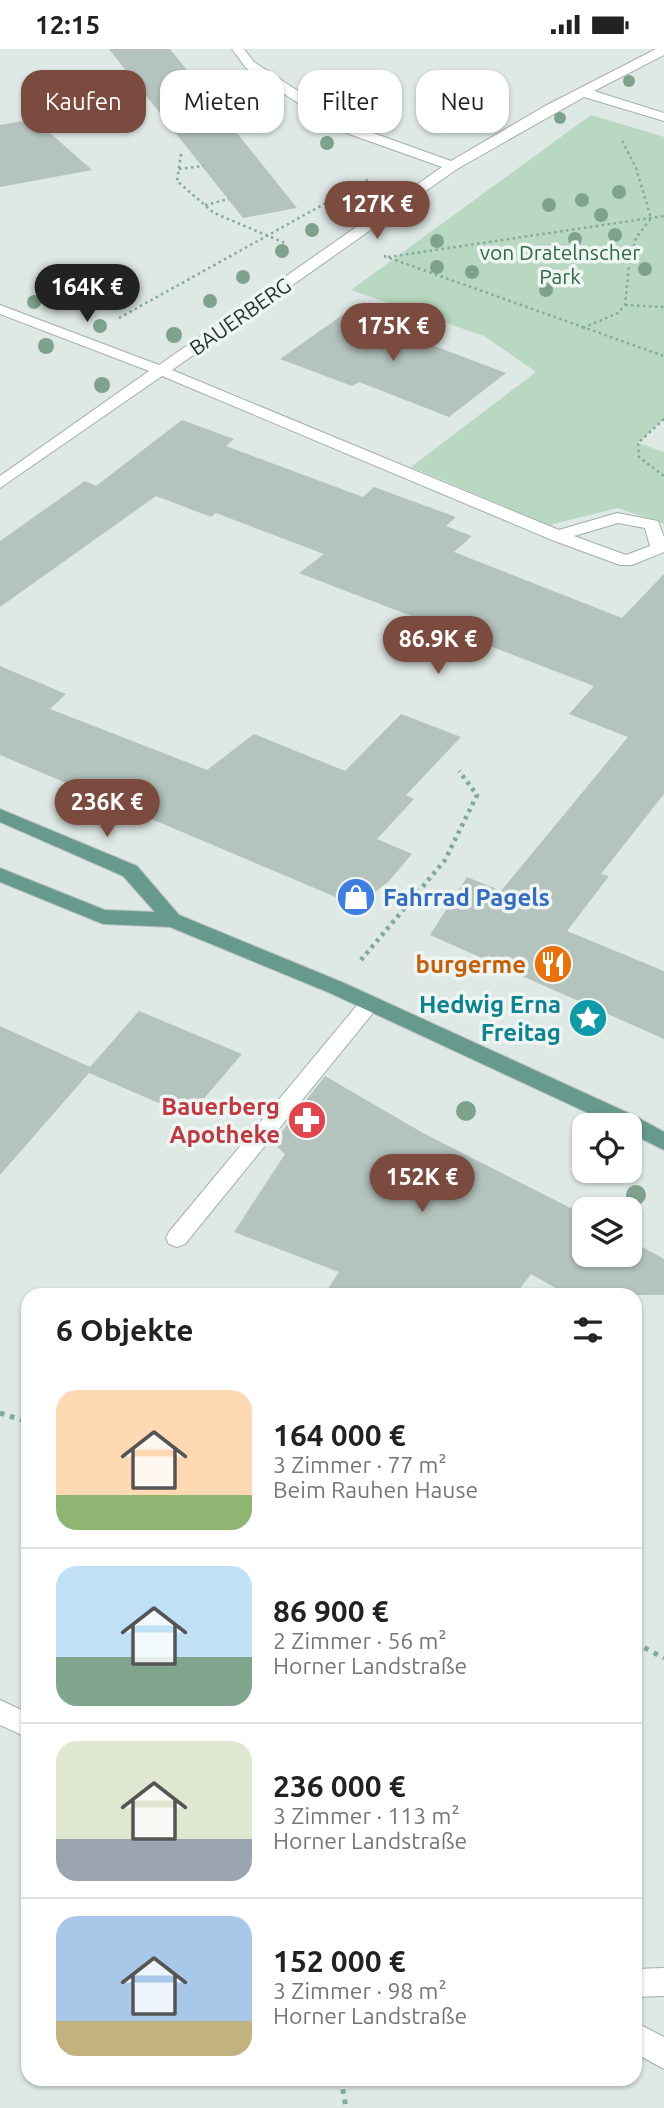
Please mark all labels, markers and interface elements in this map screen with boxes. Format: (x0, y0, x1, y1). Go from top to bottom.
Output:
text: 12:15 (35, 10, 100, 39)
chip: Kaufen (21, 70, 146, 133)
chip: Mieten (160, 70, 284, 133)
chip: Filter (298, 70, 402, 133)
chip: Neu (416, 70, 509, 133)
pin: 127K € (320, 181, 434, 241)
text: 127K € (341, 191, 413, 216)
park label: von Dratelnscher Park (480, 240, 640, 288)
pin: 164K € (30, 265, 144, 324)
street label: BAUERBERG (185, 272, 295, 360)
text: 164K € (51, 274, 123, 299)
pin: 175K € (336, 303, 450, 363)
text: 175K € (357, 313, 429, 338)
pin: 86.9K € (373, 617, 503, 676)
text: 86.9K € (399, 626, 477, 651)
pin: 236K € (50, 779, 164, 839)
text: 236K € (71, 789, 143, 814)
shop icon: Fahrrad Pagels (335, 876, 377, 918)
place label: Fahrrad Pagels (383, 884, 550, 911)
restaurant icon: burgerme (532, 943, 574, 985)
place label: burgerme (416, 951, 526, 978)
place label: Hedwig Erna Freitag (419, 991, 561, 1046)
place icon: Hedwig Erna Freitag (567, 997, 609, 1039)
place label: Bauerberg Apotheke (161, 1093, 280, 1148)
pharmacy icon: Bauerberg Apotheke (286, 1099, 328, 1141)
map controls (572, 1113, 642, 1267)
button: locate (572, 1113, 642, 1183)
pin: 152K € (365, 1155, 479, 1214)
text: 152K € (386, 1164, 458, 1189)
button: layers (572, 1197, 642, 1267)
icon: filters (569, 1311, 607, 1349)
text: 6 Objekte (56, 1313, 194, 1347)
icon: home (112, 1418, 196, 1502)
text: 164 000 € (273, 1418, 406, 1452)
text: 3 Zimmer · 77 m² (273, 1452, 447, 1477)
text: Beim Rauhen Hause (273, 1477, 478, 1502)
icon: home (112, 1594, 196, 1678)
text: 86 900 € (273, 1594, 389, 1628)
text: 2 Zimmer · 56 m² (273, 1628, 447, 1653)
text: Horner Landstraße (273, 1653, 467, 1678)
icon: home (112, 1769, 196, 1853)
text: 236 000 € (273, 1769, 406, 1803)
text: 3 Zimmer · 113 m² (273, 1803, 460, 1828)
text: Horner Landstraße (273, 1828, 467, 1853)
icon: home (112, 1944, 196, 2028)
text: 152 000 € (273, 1944, 406, 1978)
text: 3 Zimmer · 98 m² (273, 1978, 447, 2003)
text: Horner Landstraße (273, 2003, 467, 2028)

